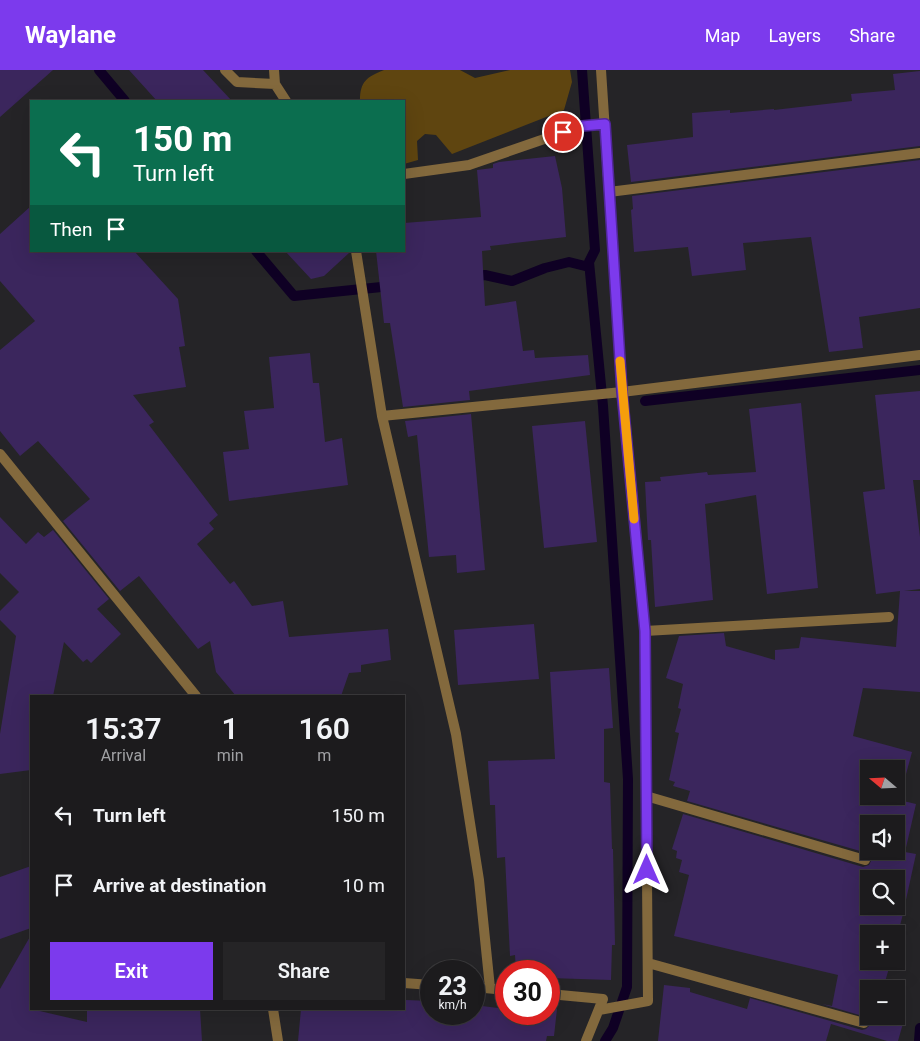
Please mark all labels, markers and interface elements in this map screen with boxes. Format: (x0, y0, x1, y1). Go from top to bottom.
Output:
text: Waylane (25, 21, 116, 49)
text: Map (705, 25, 740, 46)
text: Layers (768, 25, 821, 46)
text: Share (849, 25, 895, 46)
pin (542, 111, 584, 153)
icon: arrive (549, 118, 577, 146)
text: 150 m (133, 119, 232, 160)
icon: left (50, 120, 115, 185)
text: Turn left (133, 161, 214, 186)
icon: arrive (102, 215, 130, 243)
text: Then (50, 218, 92, 241)
text: 15:37 (85, 711, 162, 746)
text: 1 (222, 711, 239, 746)
text: 160 (299, 711, 350, 746)
text: Arrival (101, 746, 146, 765)
text: min (217, 746, 244, 765)
text: m (317, 746, 331, 765)
north arrow (860, 760, 905, 805)
map controls (860, 760, 905, 1025)
icon: left (50, 801, 78, 829)
text: Turn left (93, 804, 166, 827)
text: 150 m (332, 804, 385, 827)
button: sound (860, 815, 905, 860)
position arrow (620, 843, 672, 895)
button: search (860, 870, 905, 915)
icon: arrive (50, 871, 78, 899)
text: Arrive at destination (93, 874, 266, 897)
text: 10 m (342, 874, 385, 897)
button: + (860, 925, 905, 970)
button: Exit (50, 942, 213, 1000)
button: Share (223, 942, 385, 1000)
speed limit sign: 30 (495, 960, 560, 1025)
text: 23 (438, 972, 467, 1001)
button: − (860, 980, 905, 1025)
text: km/h (438, 998, 467, 1012)

